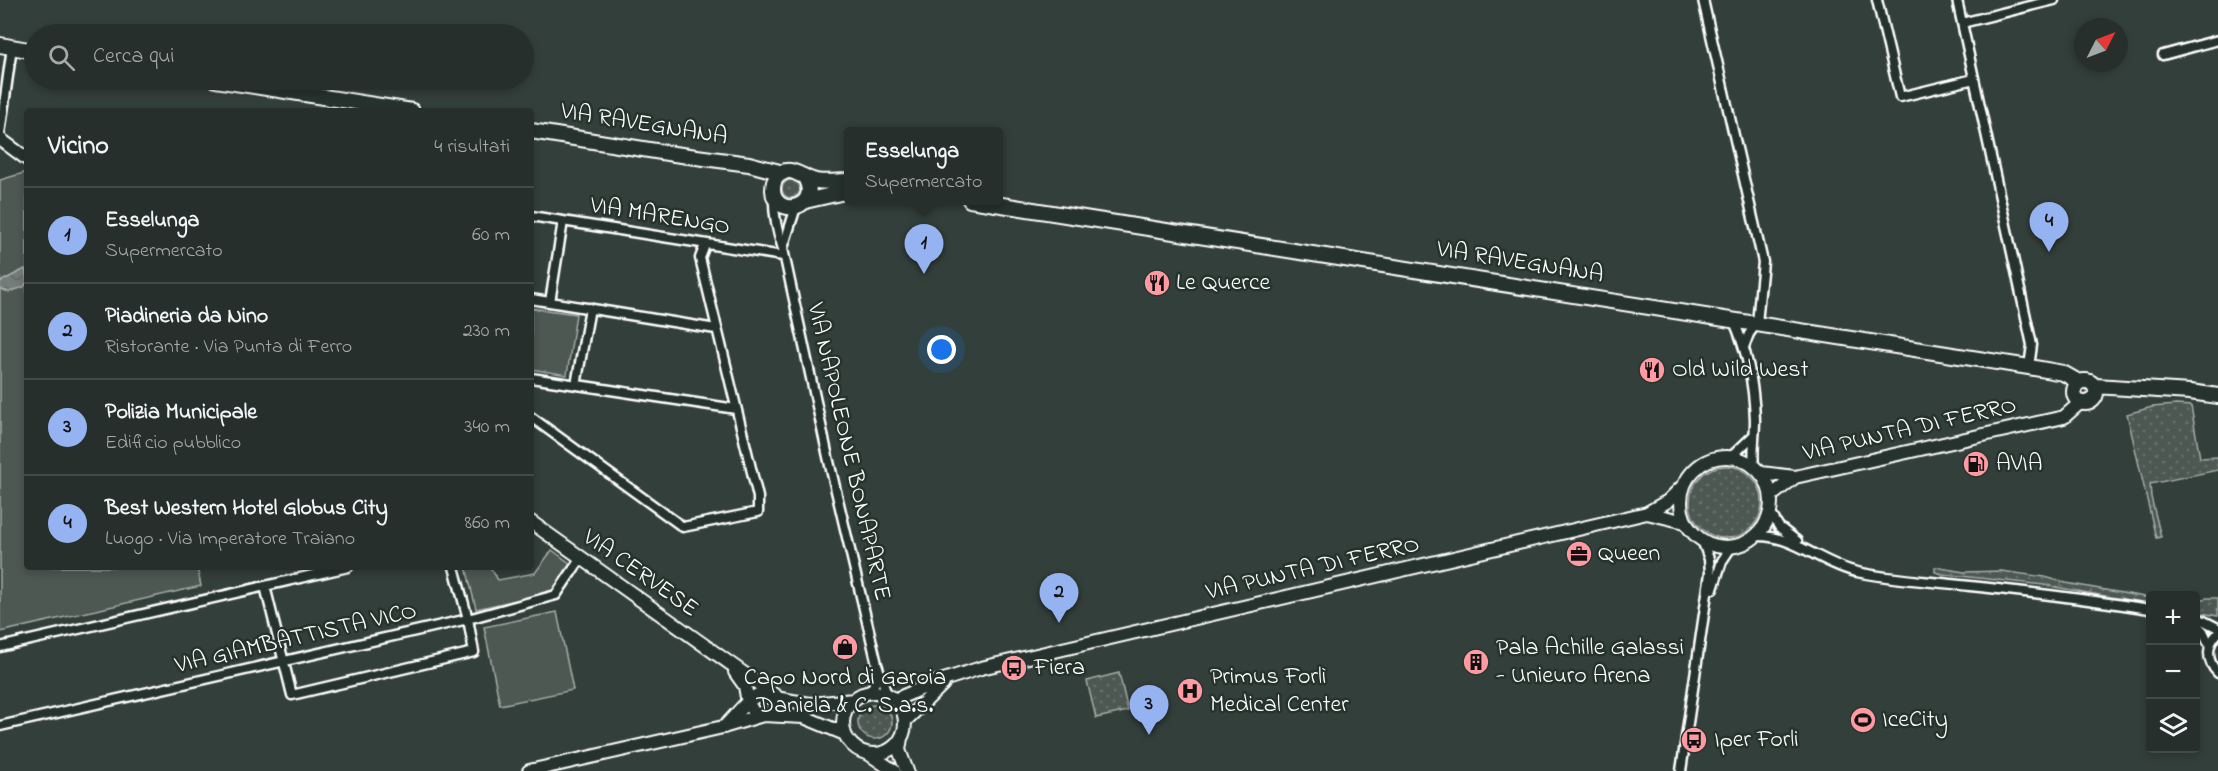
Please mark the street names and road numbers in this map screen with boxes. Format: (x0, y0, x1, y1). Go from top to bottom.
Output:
street label: VIA RAVEGNANA (557, 94, 730, 155)
street label: VIA MARENGO (587, 189, 732, 245)
street label: VIA RAVEGNANA (1433, 232, 1606, 293)
street label: VIA NAPOLEONE BONAPARTE (796, 299, 899, 604)
street label: VIA PUNTA DI FERRO (1799, 388, 2020, 472)
street label: VIA CERVESE (574, 521, 705, 627)
street label: VIA PUNTA DI FERRO (1202, 527, 1423, 611)
street label: VIA GIAMBATTISTA VICO (171, 594, 420, 684)

